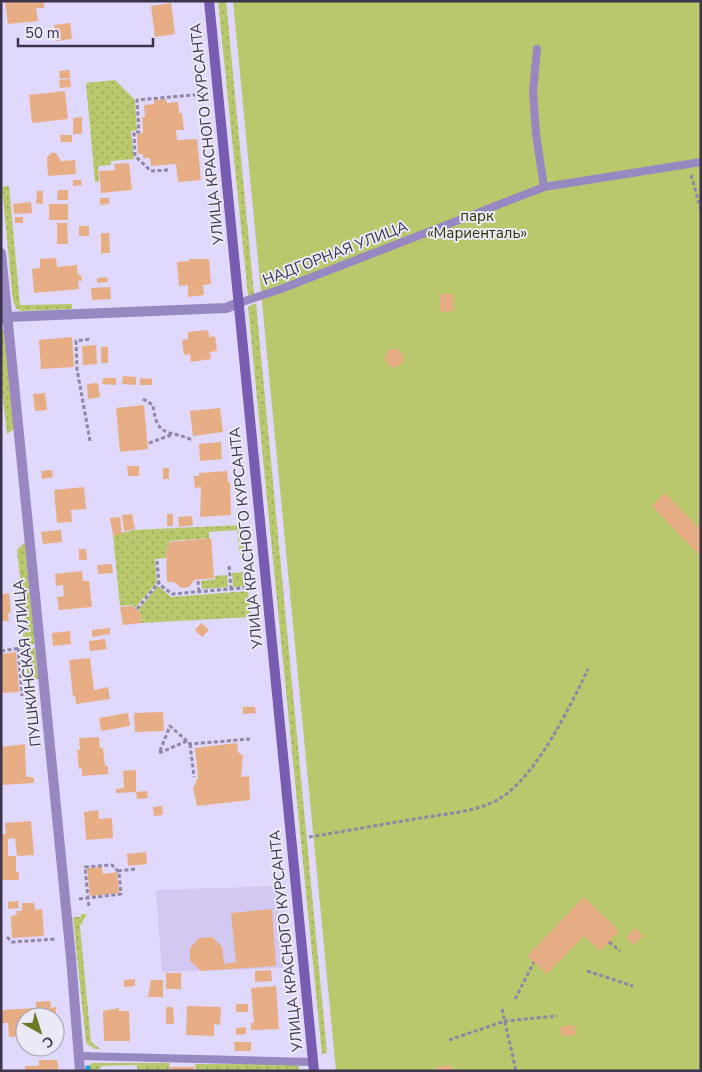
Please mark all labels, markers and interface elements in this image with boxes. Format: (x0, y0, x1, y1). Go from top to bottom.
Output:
scale bar (18, 15, 152, 47)
street label: УЛИЦА КРАСНОГО КУРСАНТА (185, 22, 229, 247)
text: 50 m (25, 23, 60, 43)
park label: парк «Мариенталь» (427, 206, 527, 243)
street label: НАДГОРНАЯ УЛИЦА (260, 216, 410, 290)
street label: УЛИЦА КРАСНОГО КУРСАНТА (224, 426, 268, 651)
street label: ПУШКИНСКАЯ УЛИЦА (8, 578, 46, 748)
street label: УЛИЦА КРАСНОГО КУРСАНТА (264, 829, 308, 1054)
north arrow (15, 1007, 65, 1057)
text: С (38, 1031, 58, 1052)

